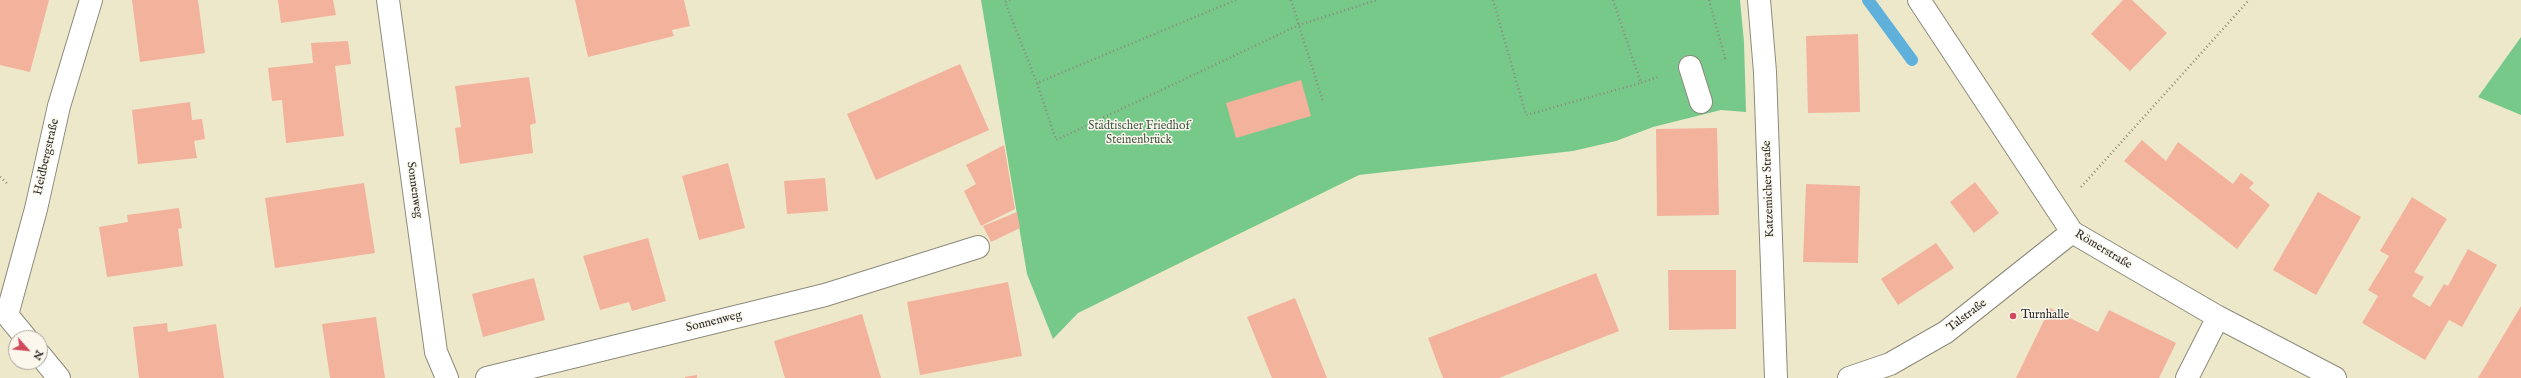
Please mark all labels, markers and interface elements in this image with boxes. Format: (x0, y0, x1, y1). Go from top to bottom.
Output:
street label: Heidbergstraße (31, 118, 63, 196)
park label: Städtischer Friedhof Steinenbrück (1088, 120, 1190, 148)
street label: Katzemicher Straße (1760, 140, 1778, 238)
street label: Sonnenweg (403, 161, 425, 219)
street label: Römerstraße (2072, 227, 2134, 273)
street label: Talstraße (1944, 296, 1990, 336)
street label: Sonnenweg (685, 308, 743, 336)
place label: Turnhalle (2021, 309, 2069, 323)
marker: Turnhalle (2008, 311, 2018, 321)
north arrow (8, 330, 48, 370)
text: N (29, 348, 46, 362)

